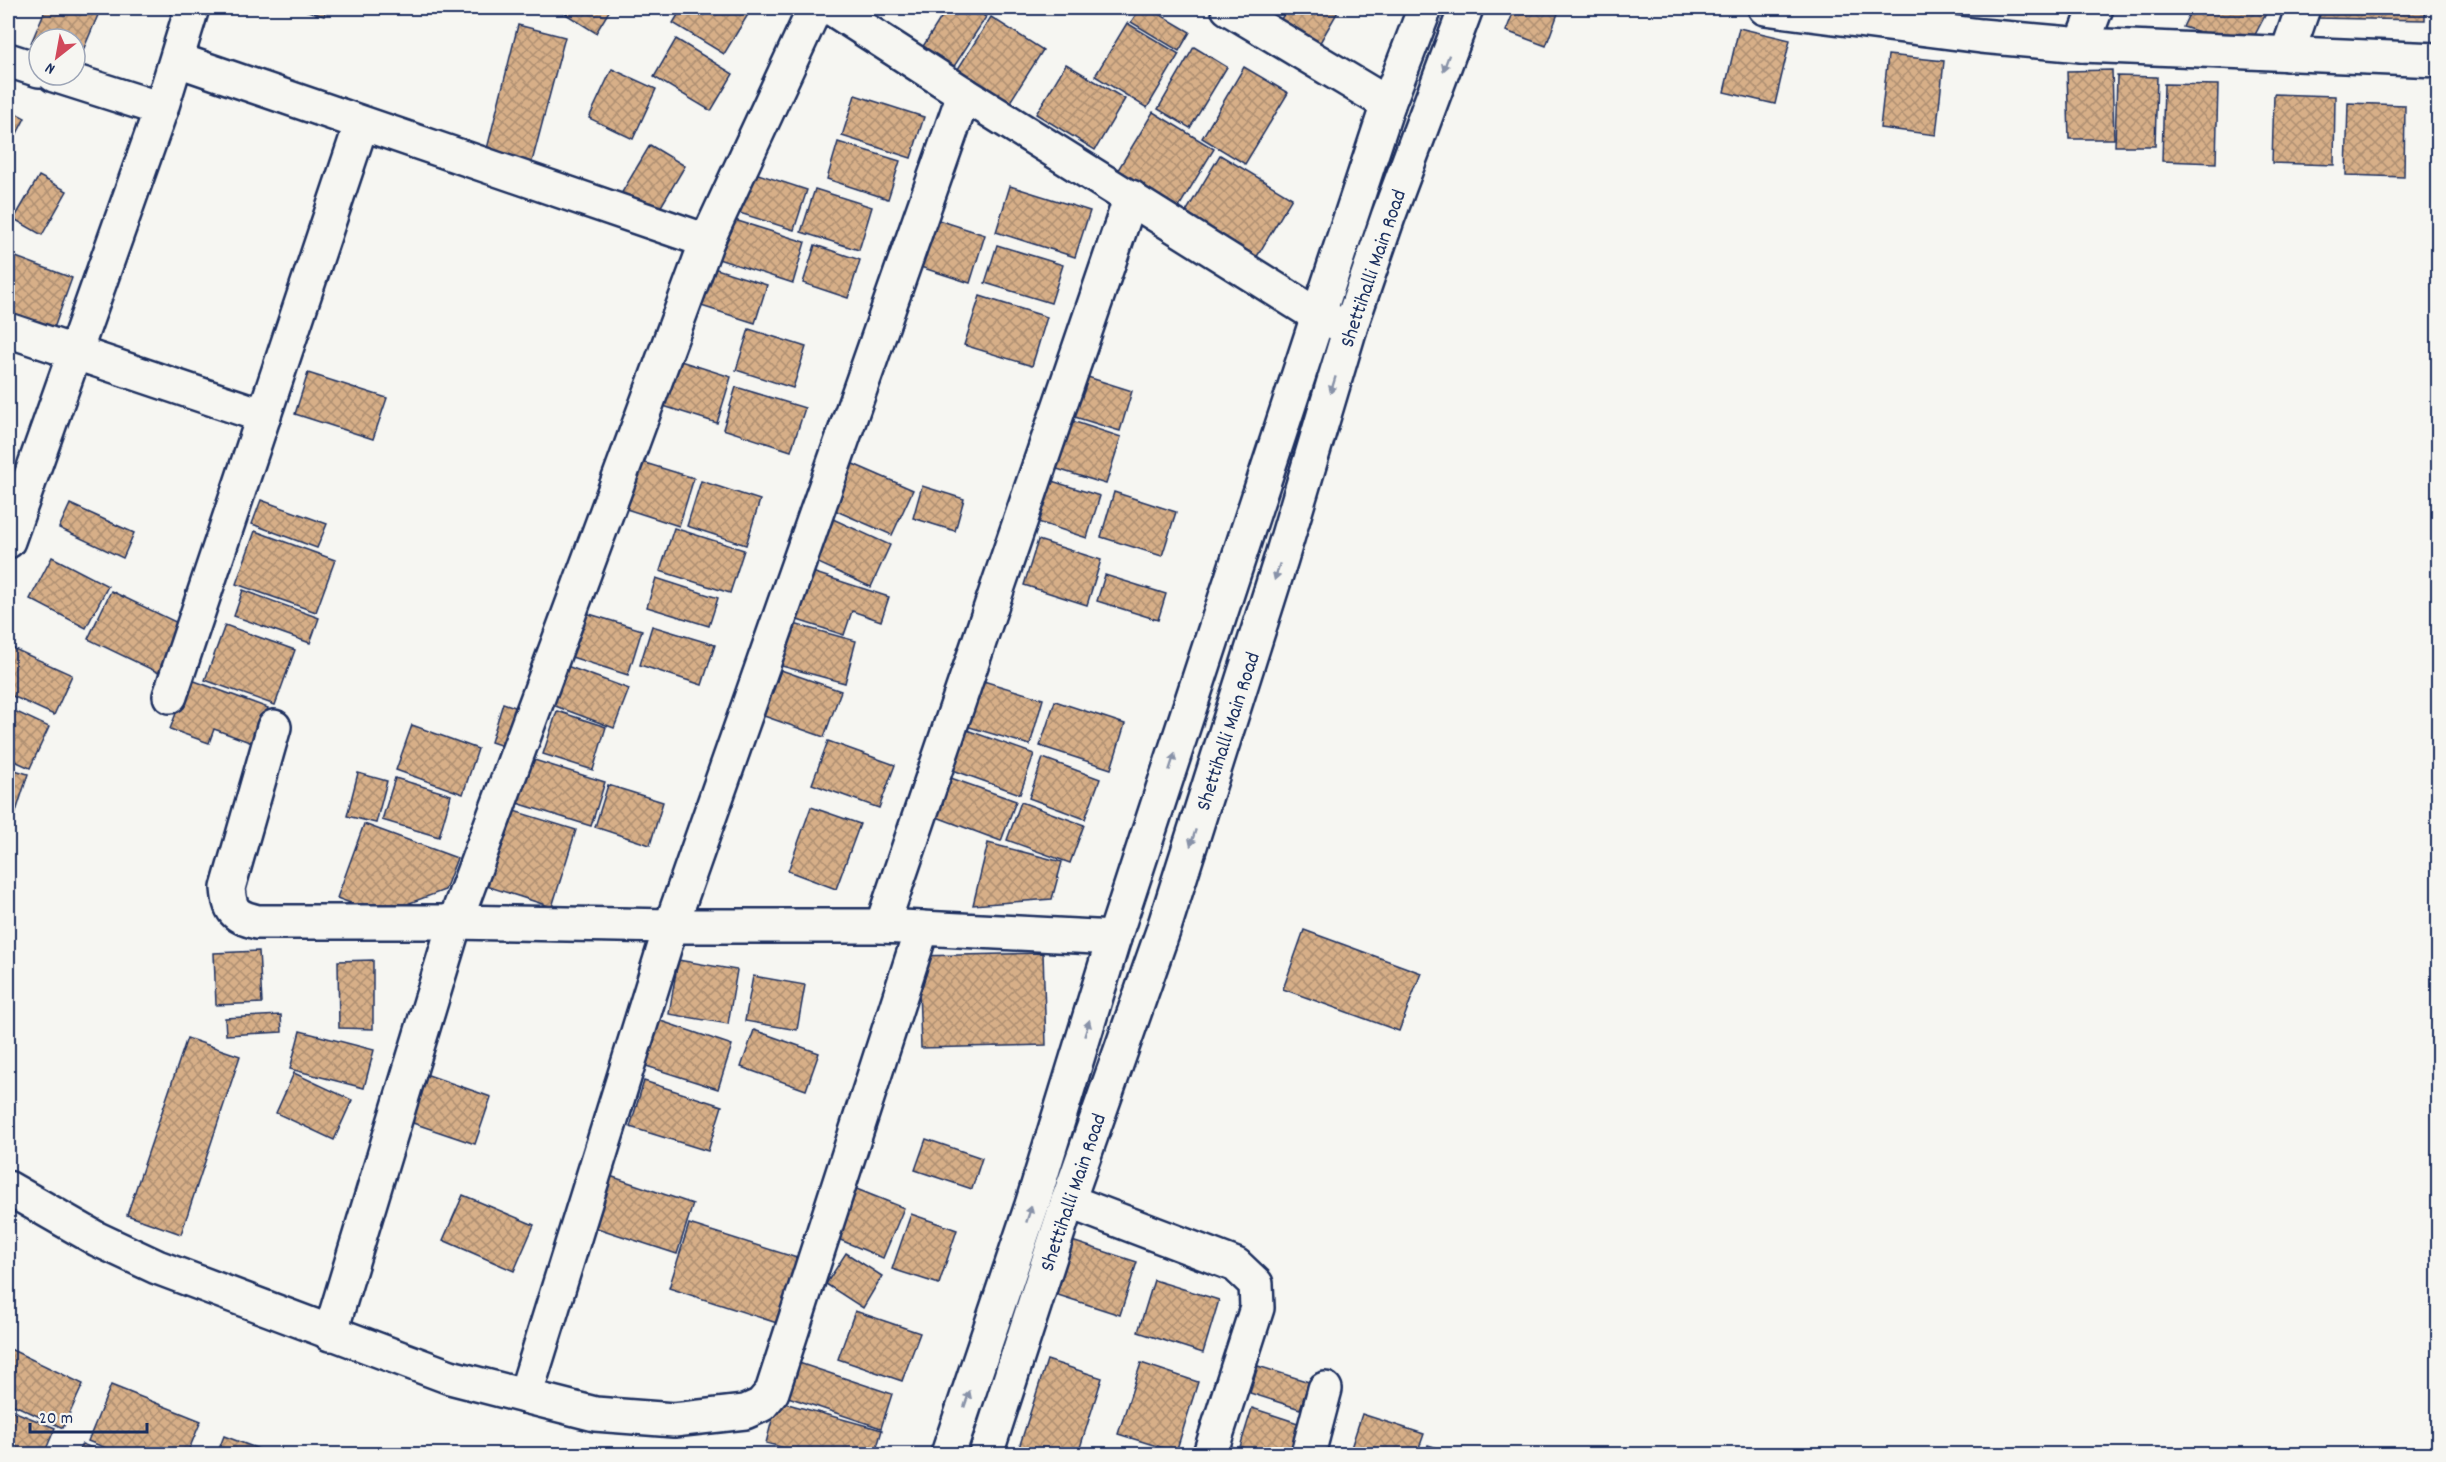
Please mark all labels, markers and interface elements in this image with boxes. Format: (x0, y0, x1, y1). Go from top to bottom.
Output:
north arrow (27, 27, 87, 87)
one-way arrow (1441, 54, 1451, 72)
text: N (41, 56, 60, 80)
street label: Shettihalli Main Road (1334, 186, 1416, 352)
one-way arrow (1328, 376, 1337, 394)
one-way arrow (1272, 563, 1281, 581)
street label: Shettihalli Main Road (1190, 649, 1270, 815)
one-way arrow (1167, 753, 1177, 771)
one-way arrow (1188, 829, 1197, 847)
one-way arrow (1082, 1019, 1092, 1037)
street label: Shettihalli Main Road (1034, 1110, 1116, 1276)
one-way arrow (1024, 1205, 1034, 1223)
one-way arrow (962, 1390, 972, 1408)
scale bar (30, 1396, 147, 1434)
text: 20 m (39, 1407, 73, 1432)

